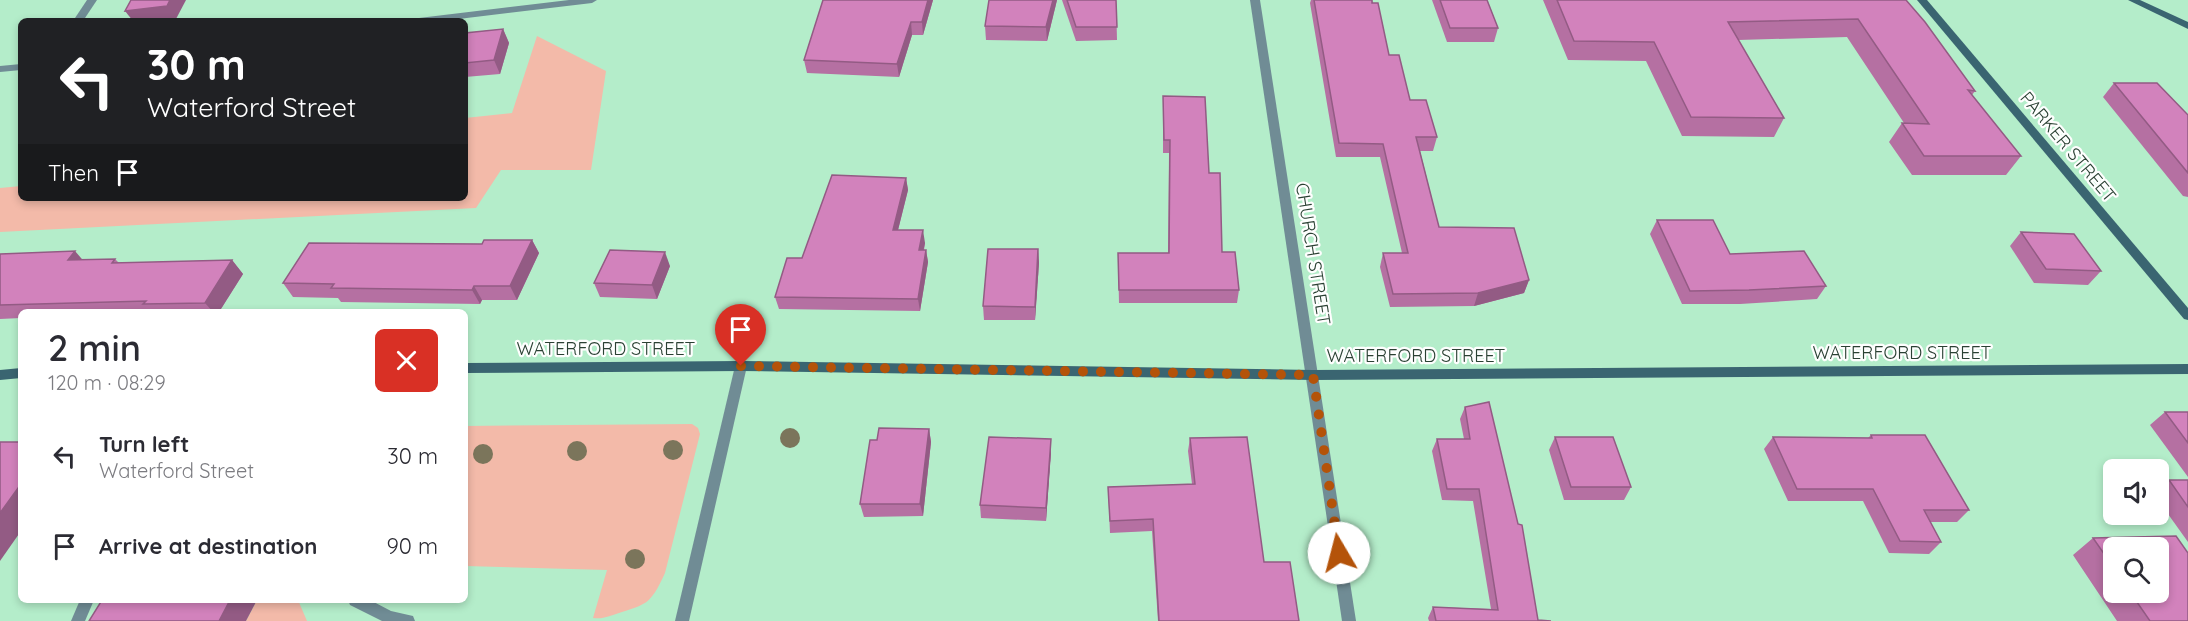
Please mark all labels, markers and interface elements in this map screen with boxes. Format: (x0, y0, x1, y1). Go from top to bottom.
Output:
text: 30 m (147, 38, 246, 91)
icon: left (48, 42, 126, 120)
street label: PARKER STREET (2015, 87, 2121, 207)
text: Waterford Street (147, 90, 356, 124)
icon: arrive (111, 156, 144, 189)
text: Then (48, 159, 99, 187)
street label: CHURCH STREET (1291, 181, 1336, 327)
pin (715, 304, 766, 366)
icon: arrive (724, 313, 757, 346)
text: 2 min (48, 325, 141, 370)
button: close (375, 329, 438, 392)
street label: WATERFORD STREET (517, 337, 696, 360)
street label: WATERFORD STREET (1813, 341, 1992, 364)
street label: WATERFORD STREET (1327, 344, 1506, 367)
text: 120 m · 08:29 (48, 370, 166, 395)
text: Turn left (99, 430, 189, 458)
icon: left (48, 440, 81, 473)
text: 30 m (387, 442, 438, 470)
text: Waterford Street (99, 458, 254, 483)
map controls (2103, 459, 2169, 603)
button: sound (2103, 459, 2169, 525)
position arrow (1307, 521, 1371, 585)
icon: arrive (48, 530, 81, 563)
text: Arrive at destination (99, 532, 317, 560)
text: 90 m (387, 532, 438, 560)
button: search (2103, 537, 2169, 603)

